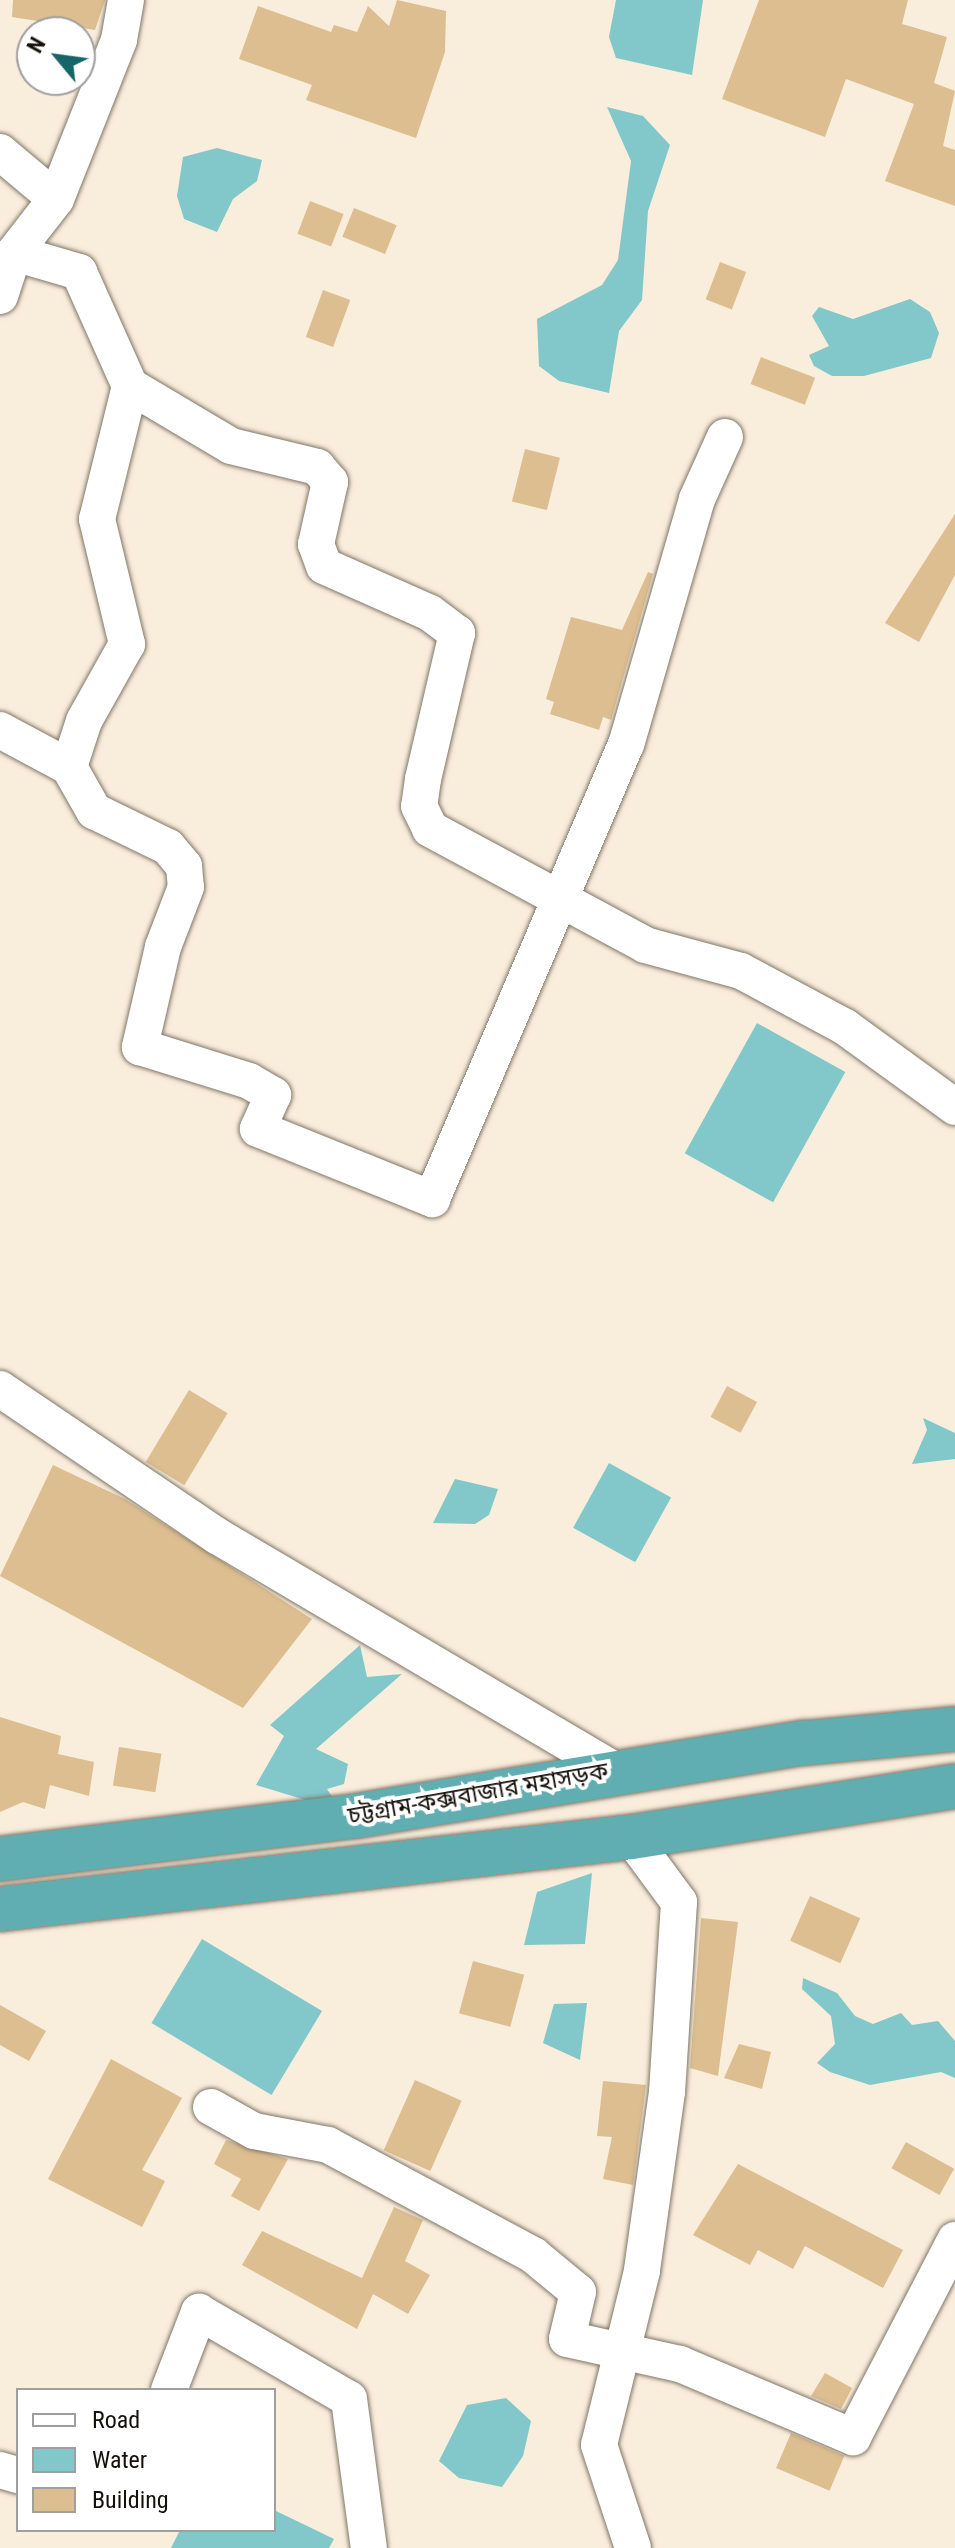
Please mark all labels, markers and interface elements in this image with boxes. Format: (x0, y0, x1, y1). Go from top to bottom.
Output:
north arrow (16, 16, 96, 96)
text: N (22, 33, 51, 57)
street label: চট্টগ্রাম-কক্সবাজার মহাসড়ক (346, 1757, 610, 1831)
legend (16, 2388, 276, 2532)
text: Road (92, 2406, 140, 2434)
text: Water (92, 2446, 147, 2474)
text: Building (92, 2486, 169, 2514)

